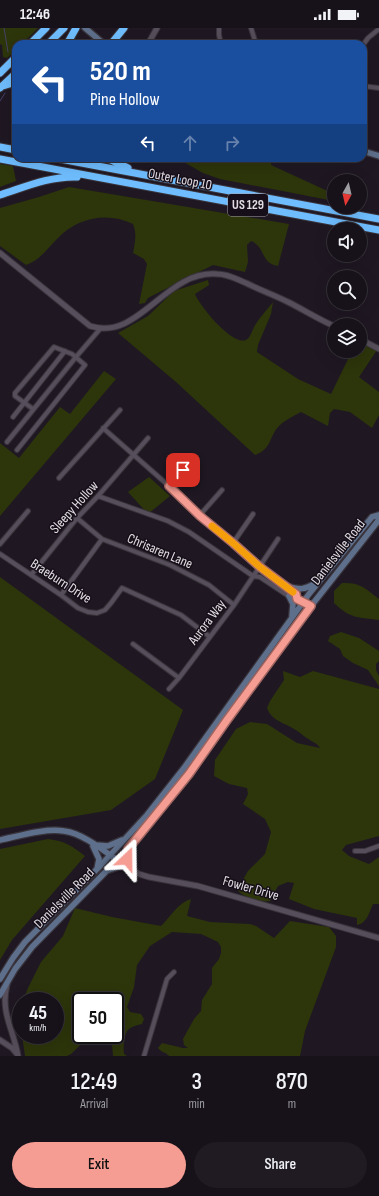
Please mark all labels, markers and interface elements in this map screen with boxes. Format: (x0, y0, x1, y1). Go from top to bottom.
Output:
text: 12:46 (20, 5, 50, 24)
text: 520 m (90, 55, 151, 88)
icon: left (24, 56, 76, 108)
text: Pine Hollow (90, 89, 160, 110)
icon: left (137, 132, 159, 154)
icon: ahead (179, 132, 201, 154)
icon: right (221, 132, 243, 154)
street label: Outer Loop 10 (147, 164, 213, 194)
north arrow (327, 174, 367, 214)
map controls (327, 174, 367, 358)
road number: US 129 (228, 194, 268, 216)
button: sound (327, 222, 367, 262)
button: search (327, 270, 367, 310)
button: layers (327, 318, 367, 358)
pin (166, 453, 200, 487)
icon: arrive (172, 459, 194, 481)
street label: Sleepy Hollow (46, 477, 102, 537)
street label: Danielsville Road (307, 516, 369, 588)
street label: Chrisaren Lane (125, 530, 195, 572)
street label: Braeburn Drive (27, 555, 95, 607)
street label: Aurora Way (184, 596, 230, 649)
position arrow (106, 838, 148, 880)
street label: Danielsville Road (30, 864, 98, 932)
street label: Fowler Drive (221, 872, 281, 904)
speed limit sign: 50 (72, 992, 124, 1044)
text: 45 (29, 1001, 47, 1025)
text: km/h (29, 1022, 47, 1034)
text: 12:49 (71, 1067, 117, 1096)
text: 3 (191, 1067, 202, 1096)
text: 870 (276, 1067, 308, 1096)
text: Arrival (80, 1096, 108, 1112)
text: min (188, 1096, 205, 1112)
text: m (288, 1096, 296, 1112)
button: Exit (12, 1142, 186, 1188)
button: Share (194, 1142, 367, 1188)

